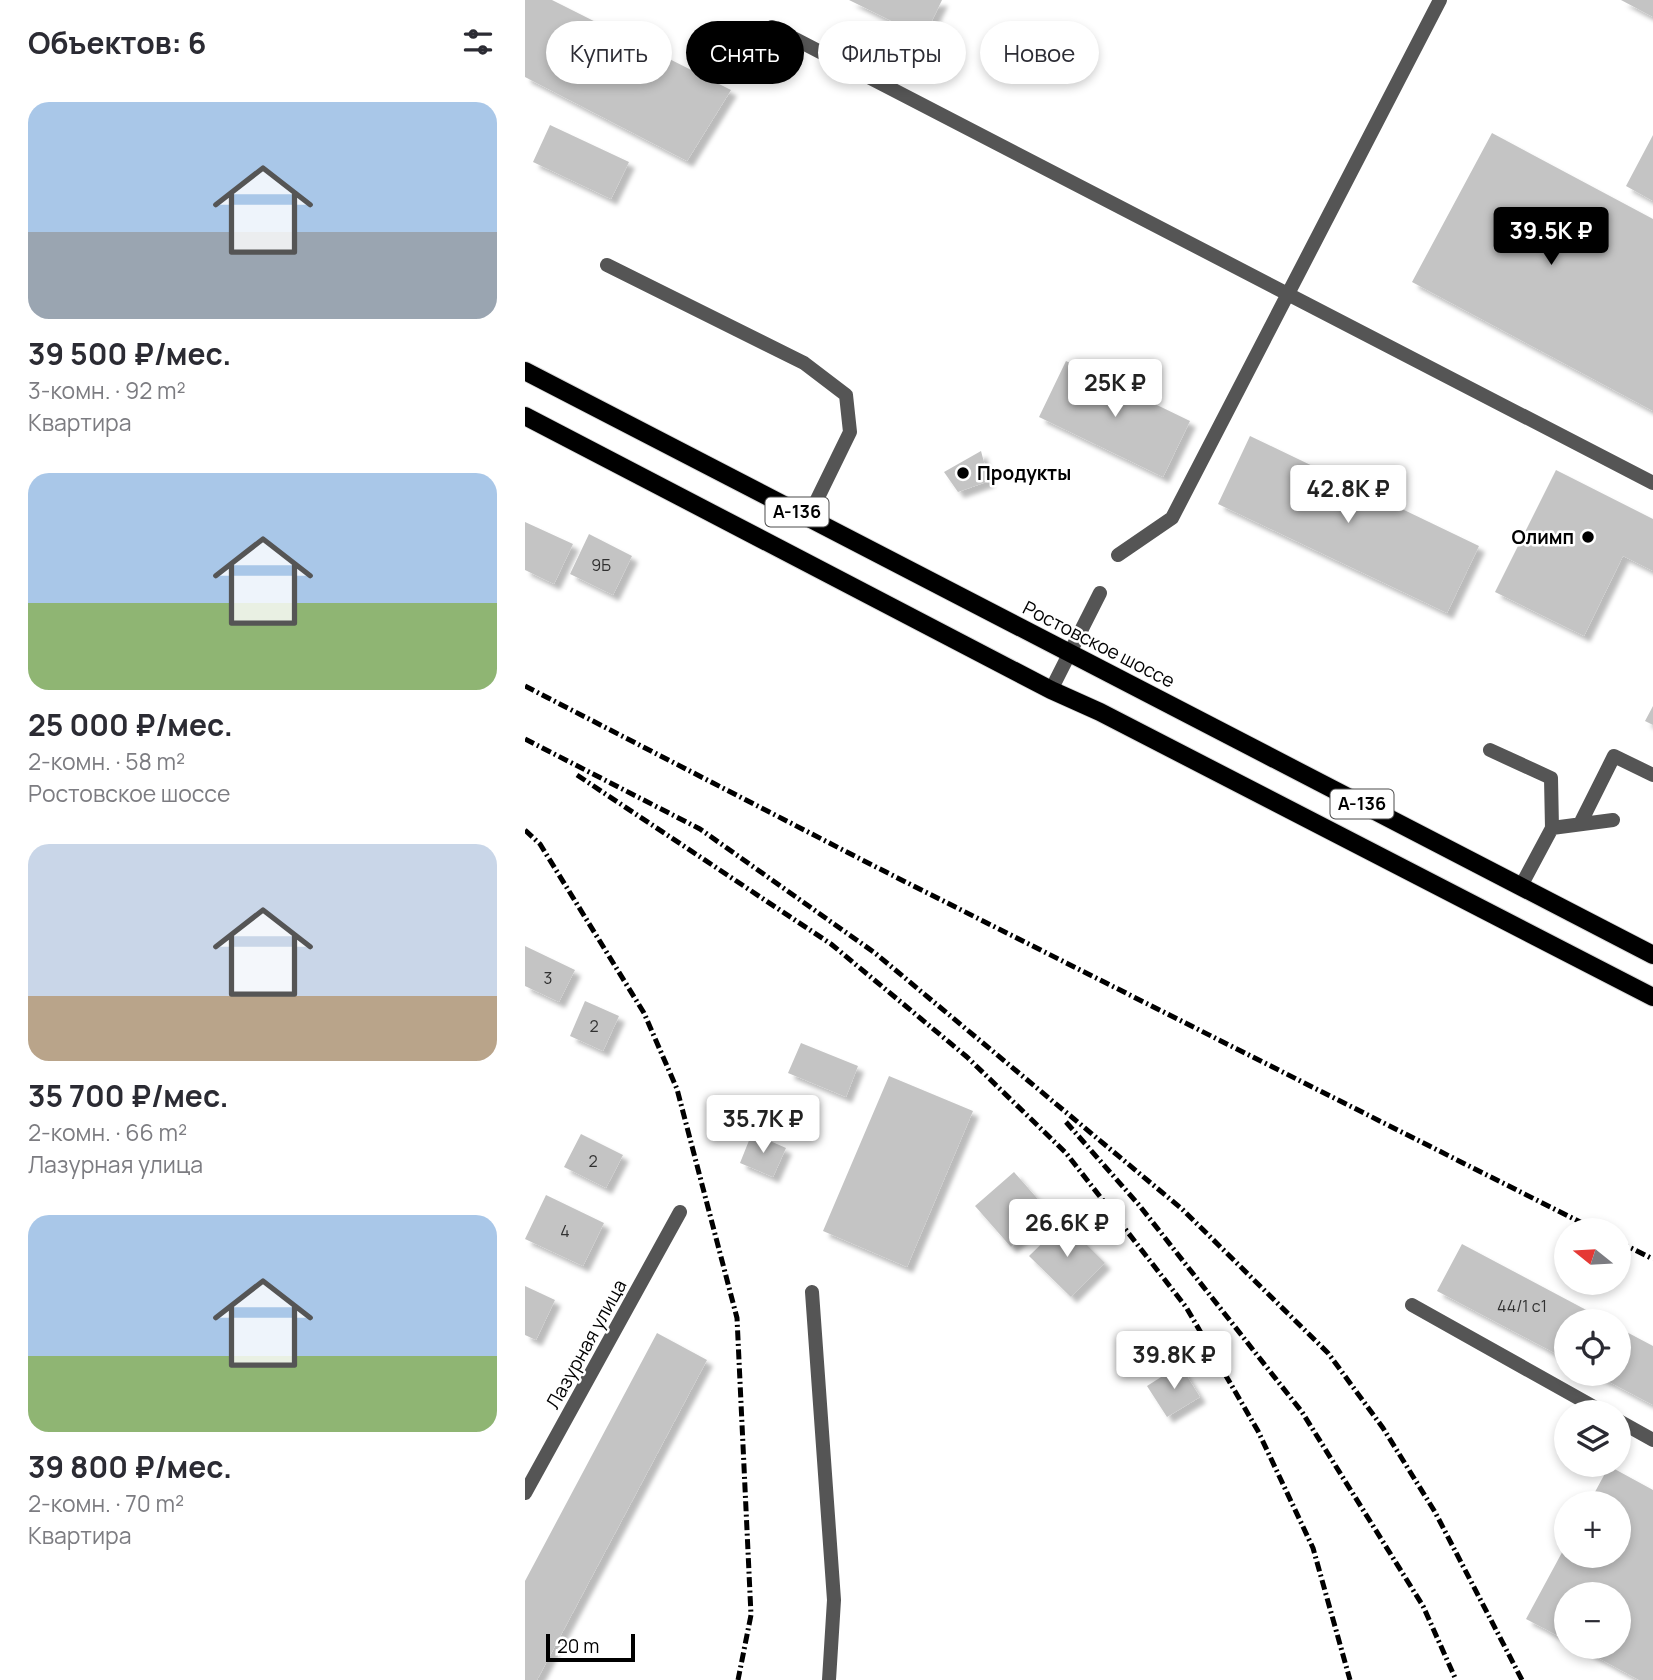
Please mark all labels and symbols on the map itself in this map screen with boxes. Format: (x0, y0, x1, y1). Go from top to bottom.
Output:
pin: 39.5K ₽ (1486, 208, 1616, 267)
pin: 25K ₽ (1066, 360, 1164, 419)
place label: Продукты (977, 460, 1071, 486)
marker: Продукты (955, 465, 971, 481)
pin: 42.8K ₽ (1283, 466, 1413, 525)
road number: А-136 (765, 498, 829, 526)
place label: Олимп (1511, 524, 1574, 550)
marker: Олимп (1580, 529, 1596, 545)
house number: 9Б (591, 554, 611, 576)
street label: Ростовское шоссе (1019, 594, 1179, 694)
road number: А-136 (1331, 790, 1393, 818)
house number: 3 (544, 967, 552, 989)
house number: 2 (589, 1015, 599, 1037)
pin: 35.7K ₽ (698, 1096, 828, 1155)
house number: 2 (588, 1150, 598, 1172)
pin: 26.6K ₽ (1002, 1200, 1132, 1259)
north arrow (1554, 1218, 1631, 1295)
house number: 4 (560, 1220, 570, 1242)
street label: Лазурная улица (540, 1275, 632, 1413)
house number: 44/1 с1 (1497, 1295, 1547, 1317)
pin: 39.8K ₽ (1109, 1332, 1239, 1391)
scale bar (546, 1631, 635, 1663)

